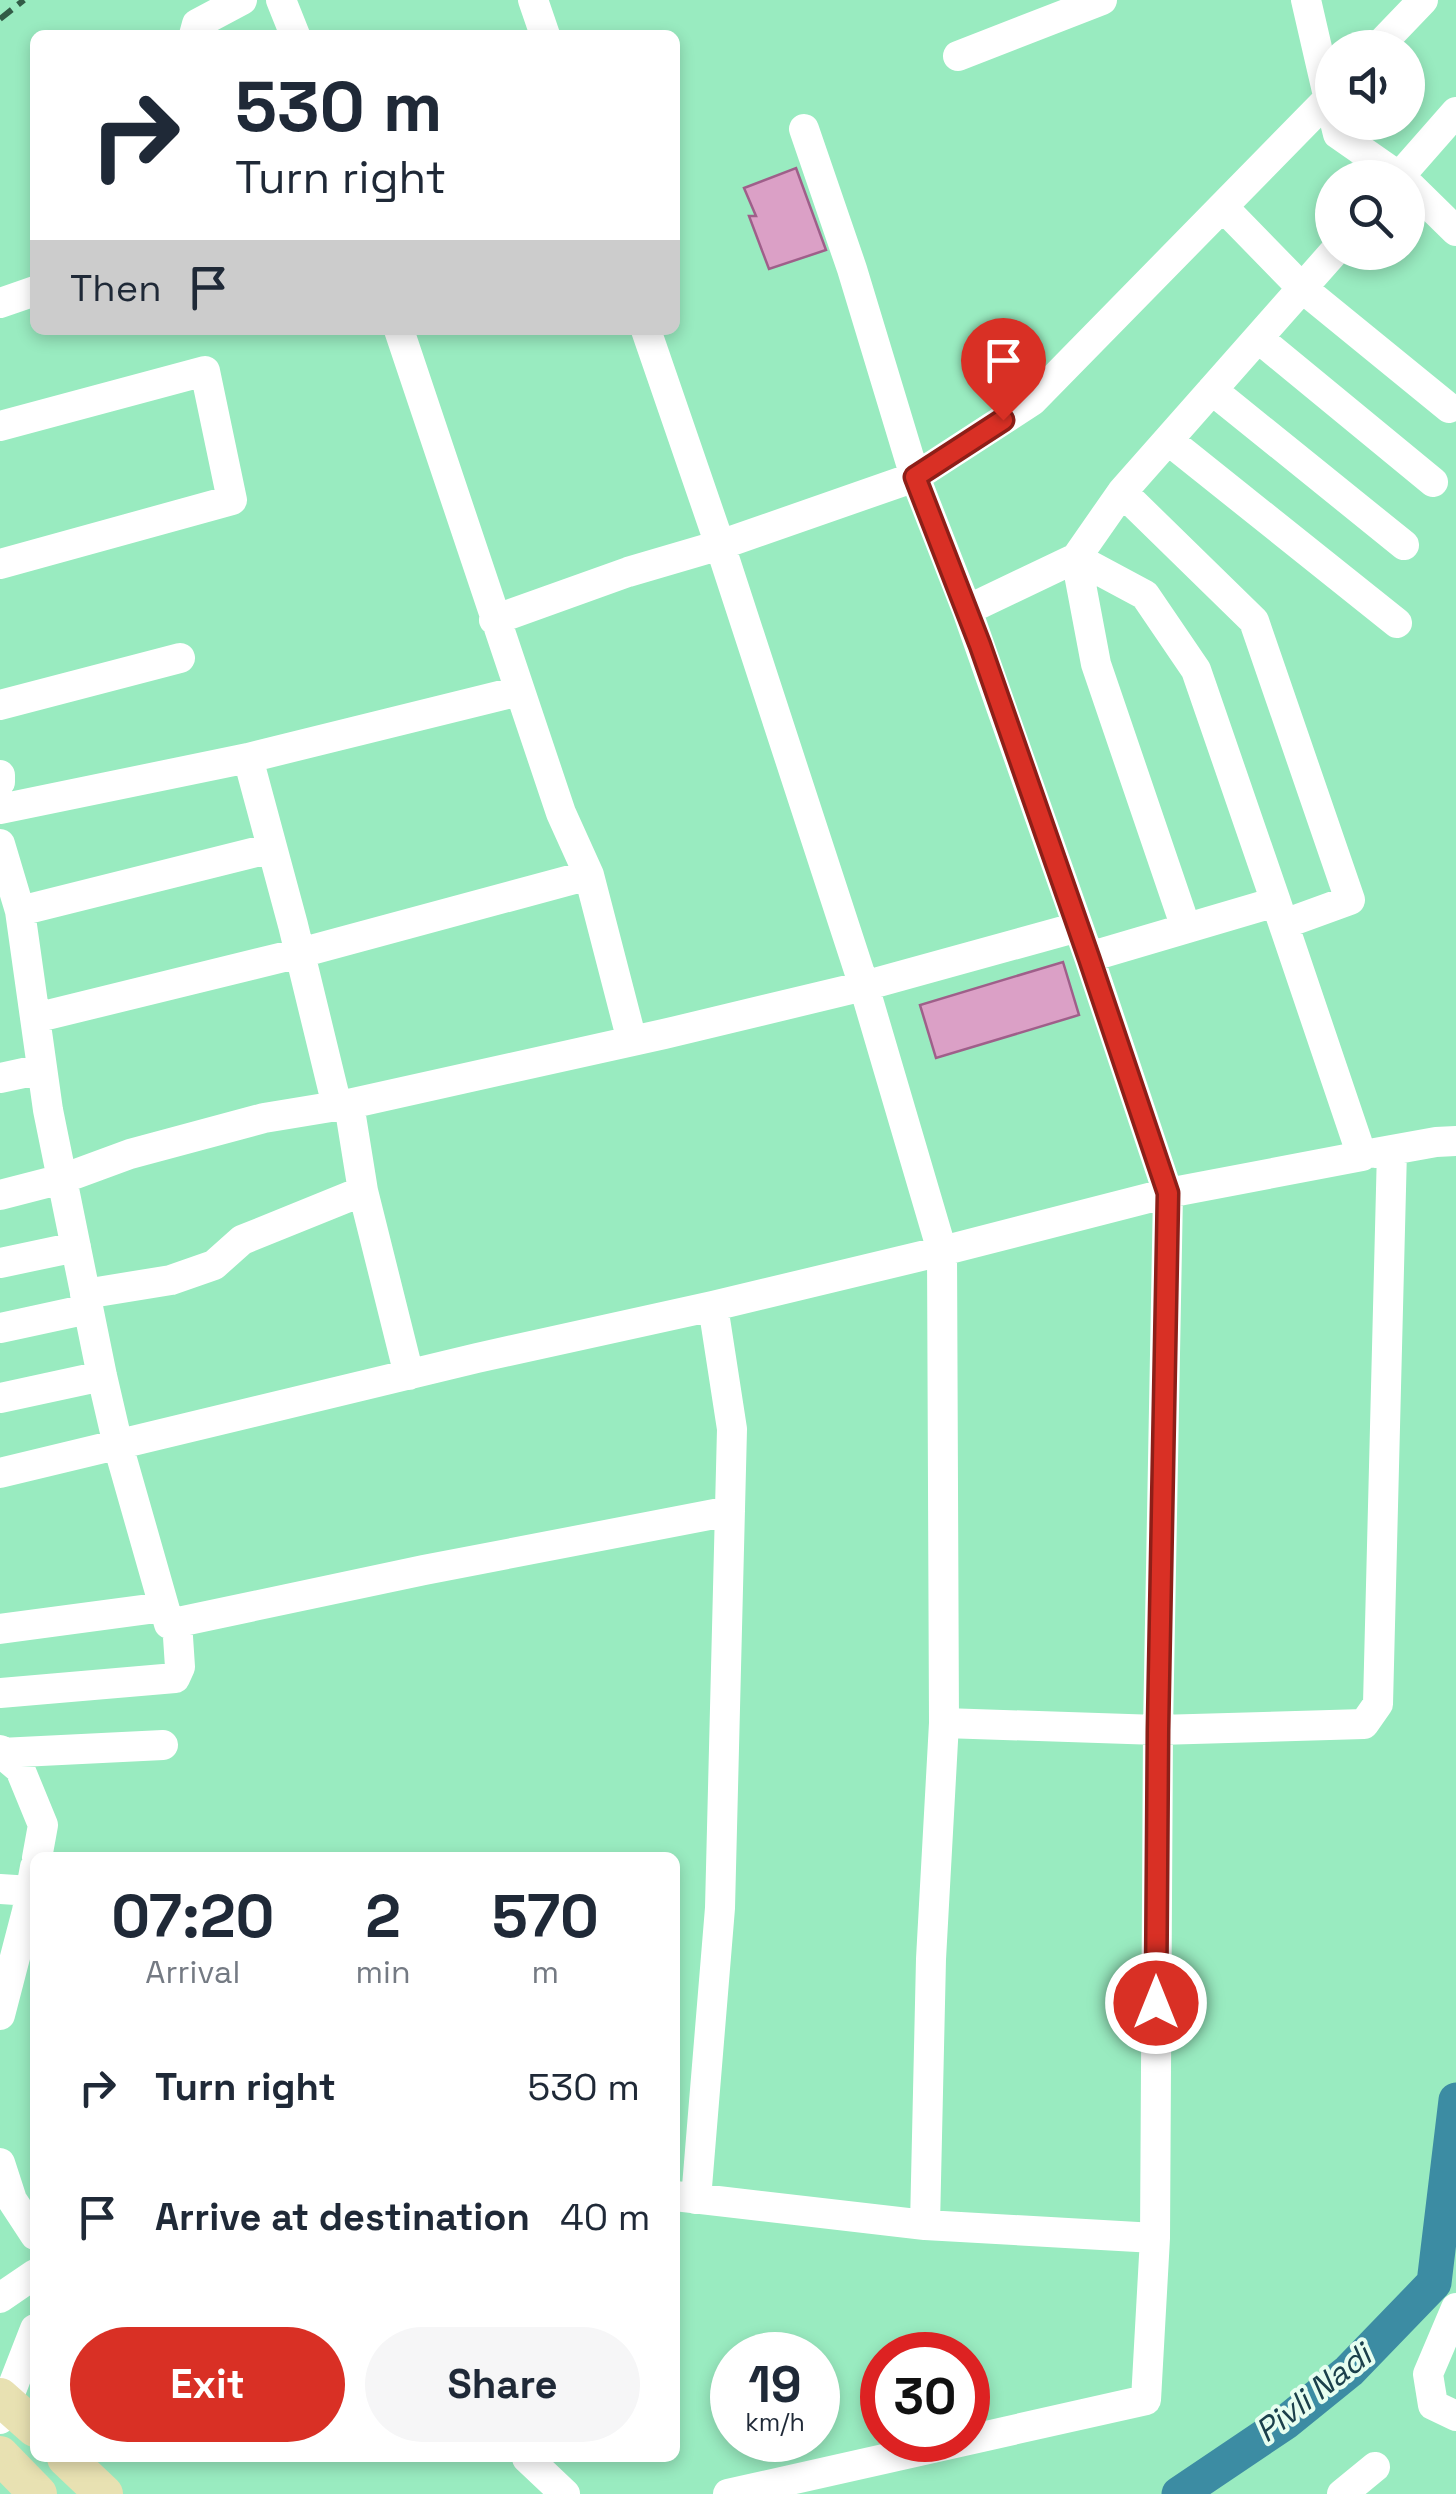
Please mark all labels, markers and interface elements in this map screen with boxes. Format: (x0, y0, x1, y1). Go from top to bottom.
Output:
map controls (1315, 30, 1425, 270)
button: sound (1315, 30, 1425, 140)
text: 530 m (235, 62, 442, 151)
icon: right (70, 70, 200, 200)
text: Turn right (235, 149, 446, 206)
button: search (1315, 160, 1425, 270)
icon: arrive (181, 260, 236, 315)
text: Then (70, 264, 161, 312)
pin (961, 318, 1046, 421)
icon: arrive (976, 333, 1031, 388)
text: 07:20 (111, 1878, 274, 1955)
text: 2 (365, 1878, 401, 1955)
text: 570 (492, 1878, 599, 1955)
position arrow (1104, 1951, 1208, 2055)
text: Arrival (145, 1952, 240, 1992)
text: min (356, 1952, 411, 1992)
text: m (532, 1952, 559, 1992)
icon: right (70, 2060, 125, 2115)
text: Turn right (155, 2063, 336, 2111)
text: 530 m (527, 2063, 640, 2111)
icon: arrive (70, 2190, 125, 2245)
text: Arrive at destination (155, 2193, 530, 2241)
text: 40 m (560, 2193, 651, 2241)
button: Exit (70, 2327, 345, 2442)
button: Share (365, 2327, 640, 2442)
speed limit sign: 30 (860, 2332, 990, 2462)
water label: Pivli Nadi (1247, 2333, 1382, 2451)
text: 19 (748, 2353, 802, 2417)
text: km/h (745, 2406, 805, 2438)

